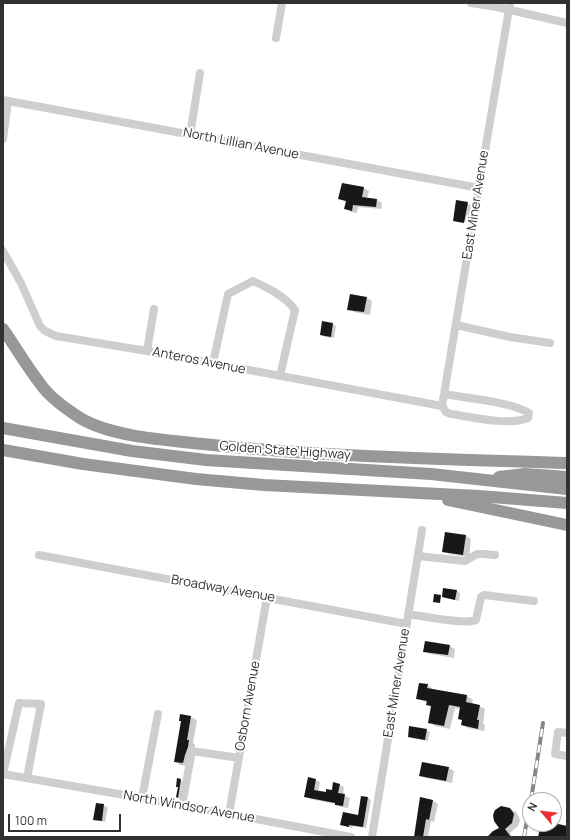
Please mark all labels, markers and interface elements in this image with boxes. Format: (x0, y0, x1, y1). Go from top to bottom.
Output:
street label: North Lillian Avenue (182, 125, 300, 163)
street label: East Miner Avenue (460, 149, 492, 261)
street label: Anteros Avenue (151, 344, 247, 378)
street label: Golden State Highway (219, 439, 351, 463)
street label: Broadway Avenue (170, 572, 276, 606)
street label: East Miner Avenue (381, 627, 413, 739)
street label: Osborn Avenue (232, 660, 264, 752)
street label: North Windsor Avenue (122, 788, 256, 826)
north arrow (522, 792, 562, 832)
text: N (523, 800, 540, 814)
scale bar (10, 806, 123, 832)
text: 100 m (15, 812, 47, 829)

